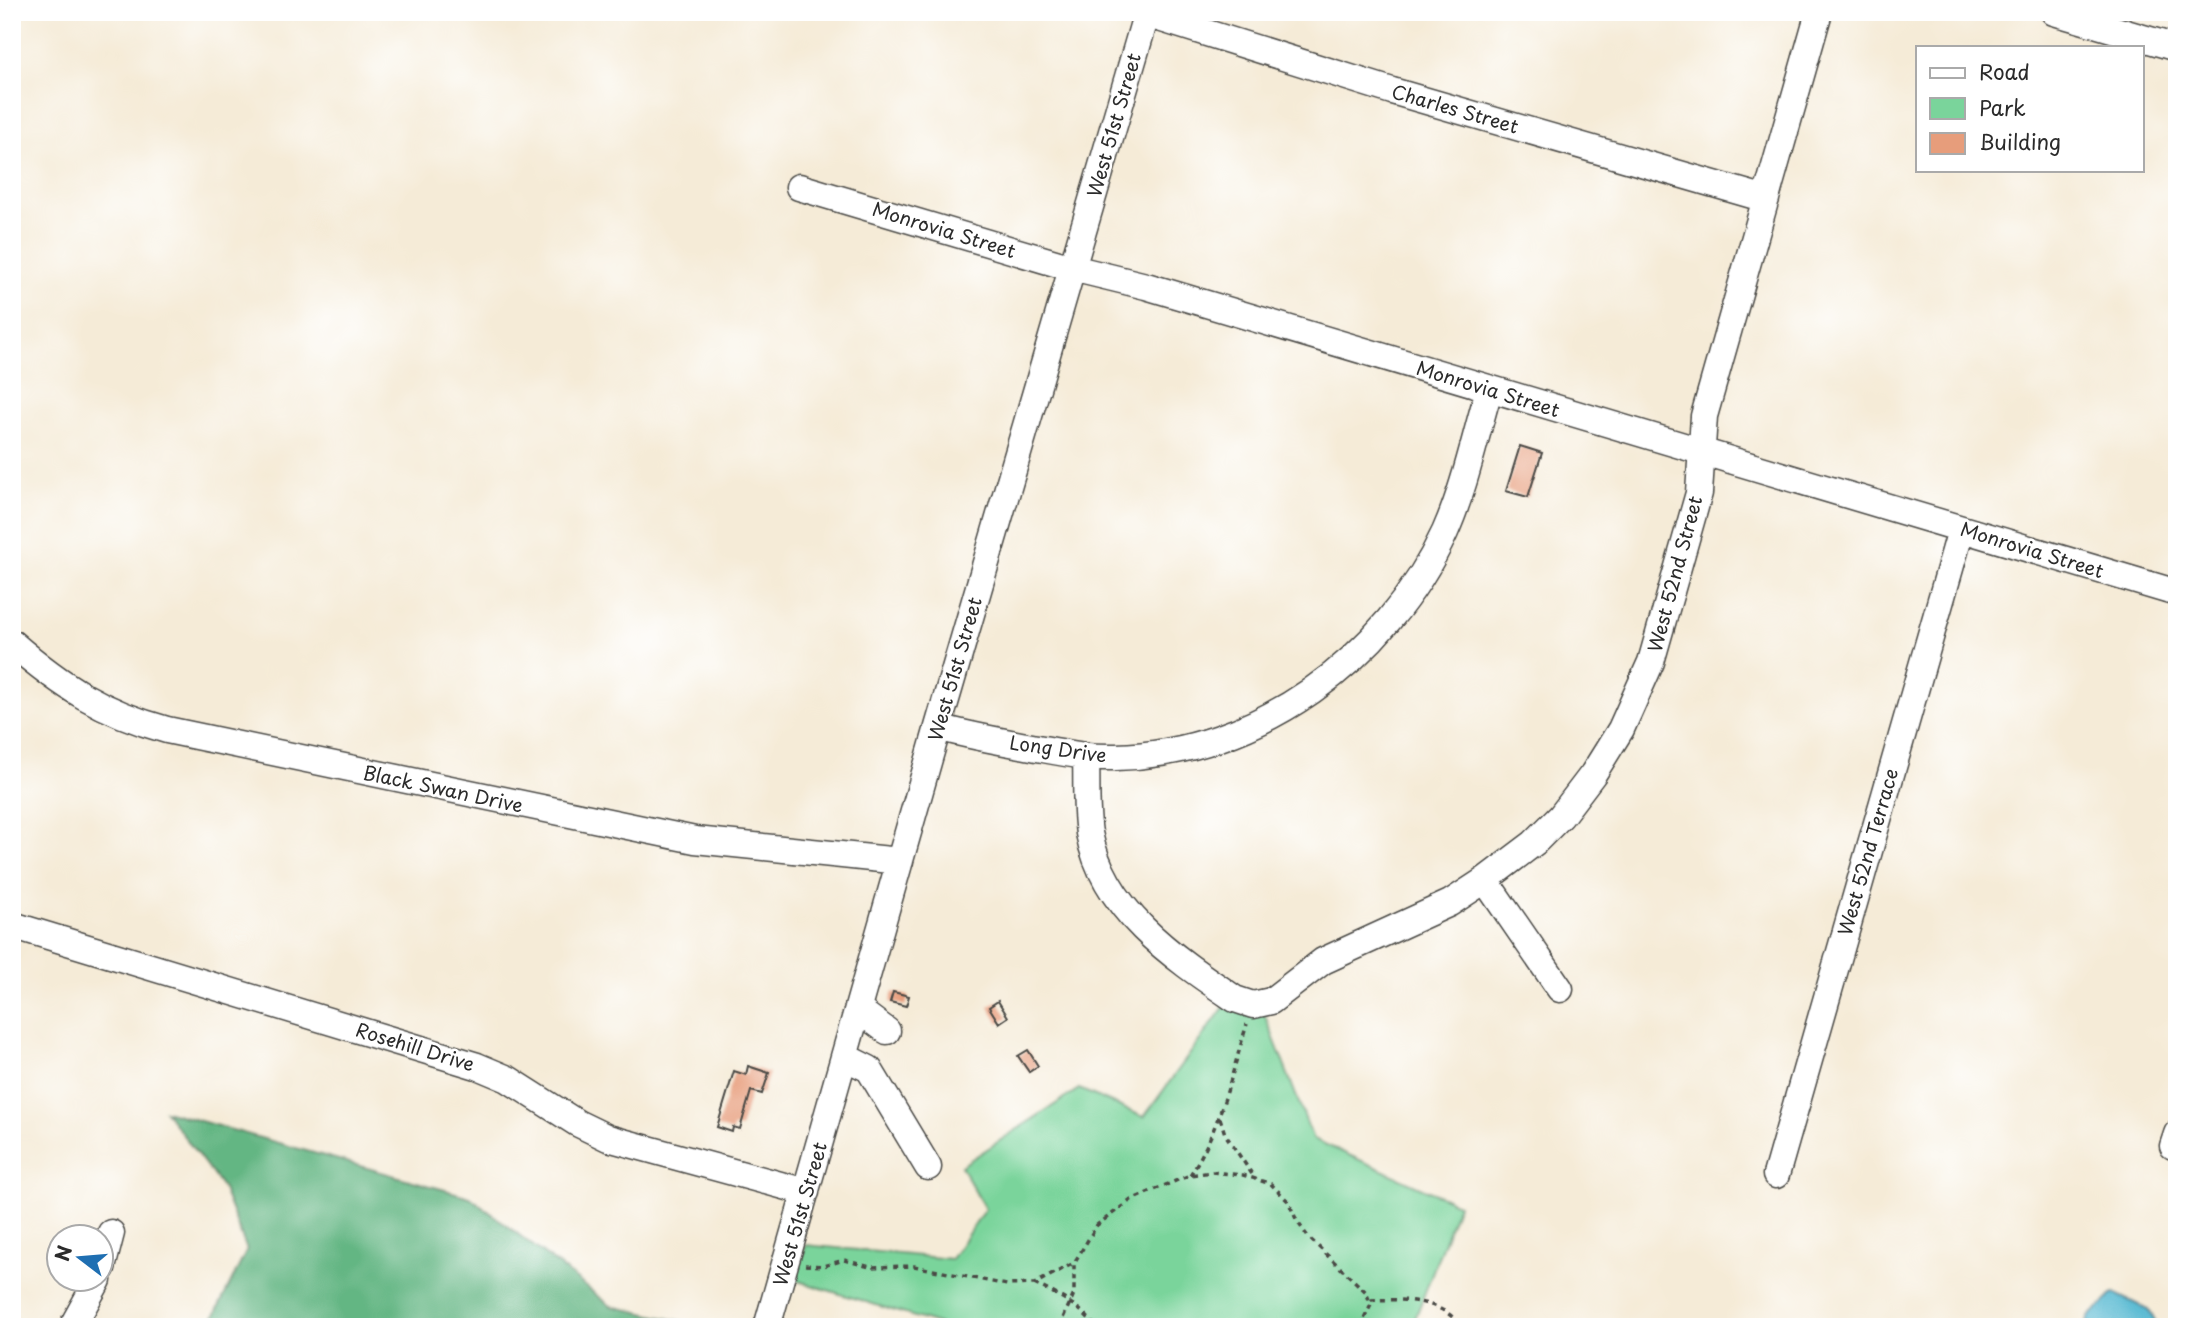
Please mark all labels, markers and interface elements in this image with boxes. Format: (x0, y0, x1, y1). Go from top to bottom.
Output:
legend (1916, 46, 2144, 172)
street label: West 51st Street (1079, 49, 1147, 200)
text: Road (1979, 55, 2030, 87)
street label: Charles Street (1388, 77, 1522, 140)
text: Park (1979, 91, 2026, 123)
text: Building (1979, 125, 2061, 157)
street label: Monrovia Street (869, 194, 1020, 264)
street label: Monrovia Street (1413, 353, 1564, 423)
street label: West 52nd Street (1640, 492, 1708, 655)
street label: Monrovia Street (1957, 514, 2108, 584)
street label: West 51st Street (920, 593, 988, 744)
street label: Long Drive (1008, 727, 1108, 769)
street label: Black Swan Drive (361, 757, 526, 819)
street label: West 52nd Terrace (1830, 765, 1904, 939)
street label: Rosehill Drive (352, 1015, 478, 1077)
street label: West 51st Street (765, 1138, 833, 1289)
north arrow (46, 1224, 116, 1294)
text: N (47, 1242, 78, 1264)

